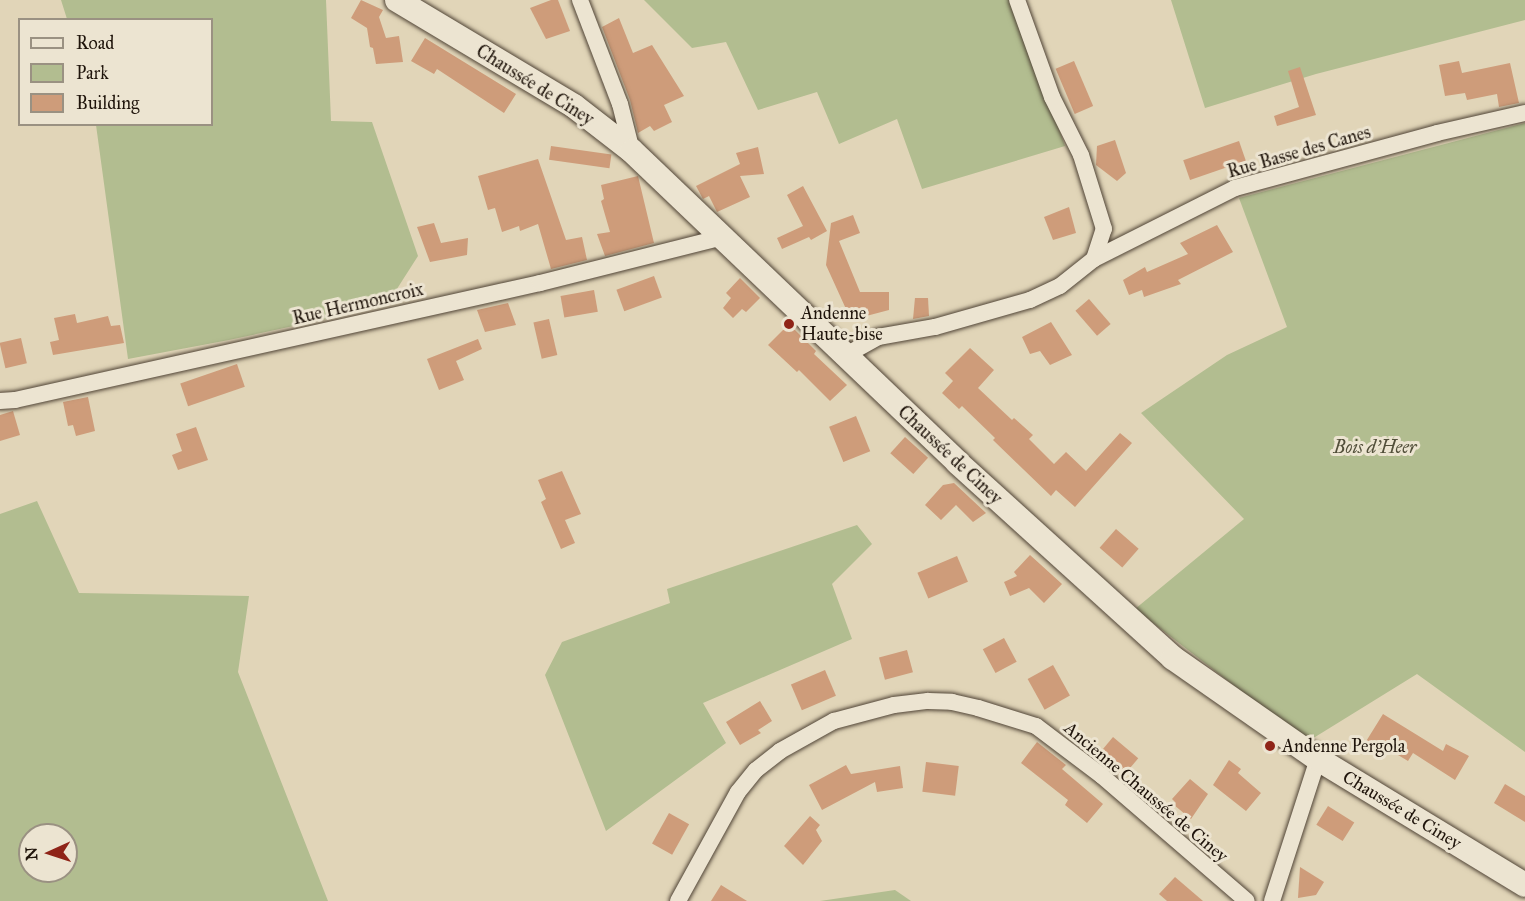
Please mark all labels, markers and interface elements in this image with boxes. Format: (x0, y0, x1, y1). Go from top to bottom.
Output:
legend (18, 18, 213, 126)
text: Road (76, 32, 114, 54)
street label: Chaussée de Ciney (472, 40, 598, 130)
text: Park (76, 62, 109, 84)
text: Building (76, 92, 139, 114)
street label: Rue Basse des Canes (1225, 121, 1373, 183)
street label: Rue Hermoncroix (291, 278, 425, 330)
place label: Andenne Haute-bise (801, 303, 883, 346)
marker: Andenne Haute-bise (782, 317, 796, 331)
street label: Chaussée de Ciney (893, 401, 1007, 509)
park label: Bois d'Heer (1334, 436, 1416, 458)
street label: Ancienne Chaussée de Ciney (1060, 717, 1232, 867)
place label: Andenne Pergola (1282, 735, 1405, 757)
marker: Andenne Pergola (1263, 739, 1277, 753)
street label: Chaussée de Ciney (1339, 766, 1465, 854)
north arrow (18, 823, 78, 883)
text: N (22, 847, 41, 861)

